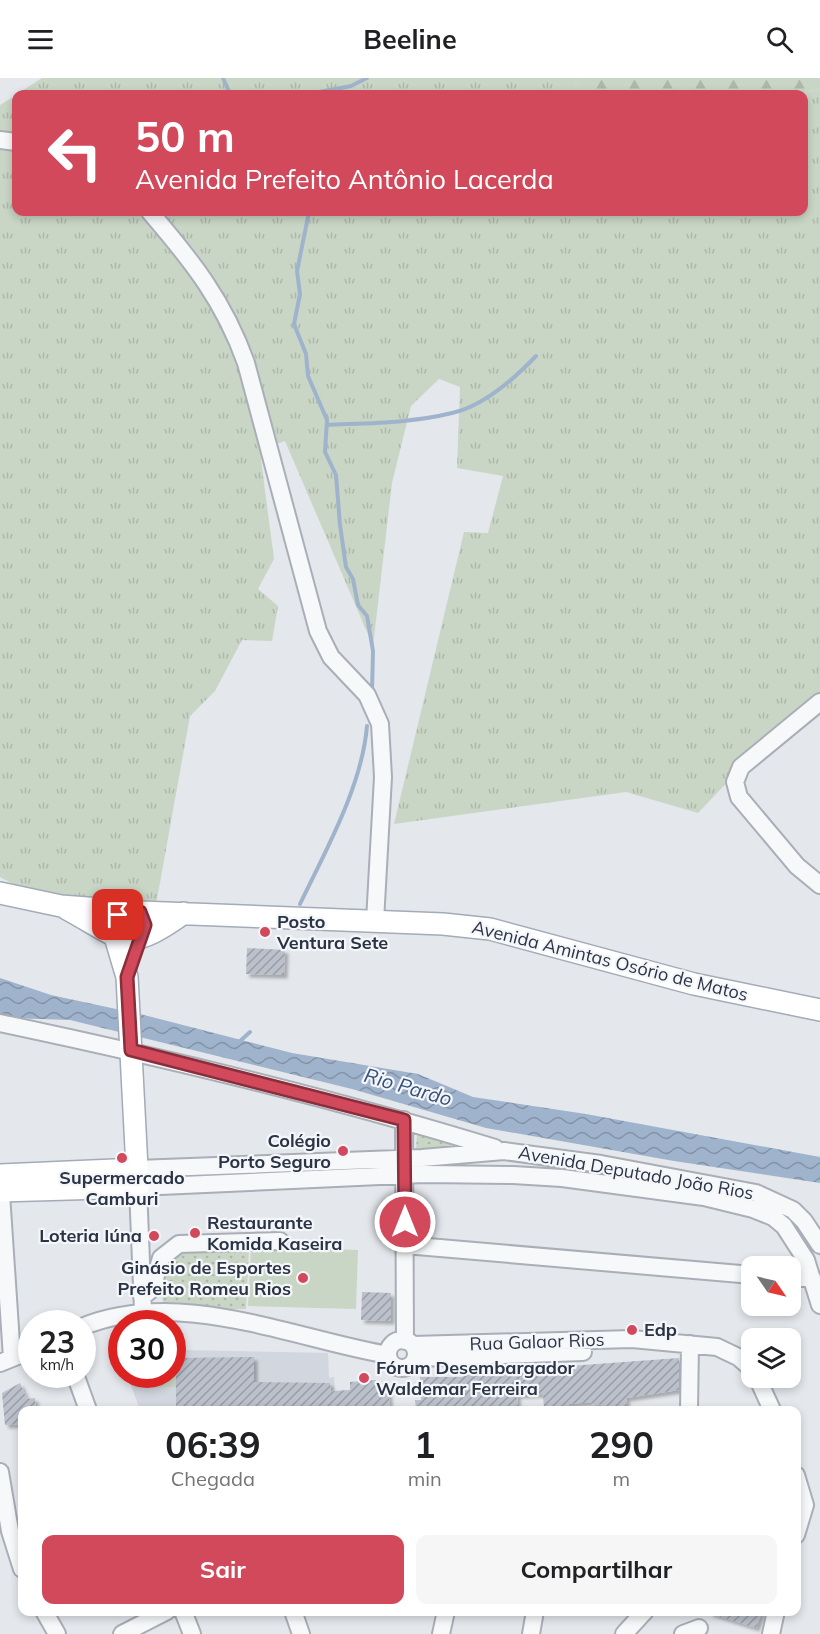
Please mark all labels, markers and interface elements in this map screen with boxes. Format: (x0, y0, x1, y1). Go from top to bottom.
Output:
text: Beeline (363, 22, 457, 56)
icon: menu (24, 23, 57, 56)
icon: search (763, 23, 796, 56)
text: 50 m (135, 110, 235, 163)
icon: left (36, 114, 114, 192)
text: Avenida Prefeito Antônio Lacerda (135, 162, 554, 196)
pin (92, 889, 143, 940)
icon: arrive (101, 898, 134, 931)
place label: Posto Ventura Sete (276, 910, 388, 954)
street label: Avenida Amintas Osório de Matos (470, 915, 751, 1006)
marker: Posto Ventura Sete (258, 925, 272, 939)
water label: Rio Pardo (361, 1062, 455, 1111)
place label: Colégio Porto Seguro (218, 1129, 331, 1173)
street label: Avenida Deputado João Rios (517, 1140, 756, 1205)
marker: Colégio Porto Seguro (336, 1144, 350, 1158)
marker: Supermercado Camburi (115, 1151, 129, 1165)
place label: Supermercado Camburi (59, 1166, 185, 1210)
position arrow (373, 1190, 437, 1254)
place label: Restaurante Komida Kaseira (207, 1211, 342, 1255)
place label: Loteria Iúna (39, 1224, 142, 1247)
marker: Restaurante Komida Kaseira (188, 1226, 202, 1240)
marker: Loteria Iúna (147, 1229, 161, 1243)
place label: Ginásio de Esportes Prefeito Romeu Rios (117, 1256, 291, 1300)
north arrow (741, 1256, 801, 1316)
map controls (741, 1256, 801, 1388)
marker: Ginásio de Esportes Prefeito Romeu Rios (296, 1271, 310, 1285)
speed limit sign: 30 (108, 1310, 186, 1388)
place label: Edp (644, 1318, 677, 1341)
text: 23 (39, 1323, 75, 1361)
marker: Edp (625, 1323, 639, 1337)
street label: Rua Galaor Rios (469, 1328, 605, 1355)
button: layers (741, 1328, 801, 1388)
text: km/h (40, 1355, 74, 1374)
place label: Fórum Desembargador Waldemar Ferreira (376, 1356, 576, 1400)
marker: Fórum Desembargador Waldemar Ferreira (357, 1371, 371, 1385)
text: 06:39 (165, 1422, 261, 1467)
text: 1 (414, 1422, 436, 1467)
text: 290 (589, 1422, 654, 1467)
text: Chegada (171, 1466, 255, 1491)
text: min (408, 1466, 442, 1491)
text: m (613, 1466, 630, 1491)
button: Sair (42, 1535, 404, 1604)
button: Compartilhar (416, 1535, 777, 1604)

